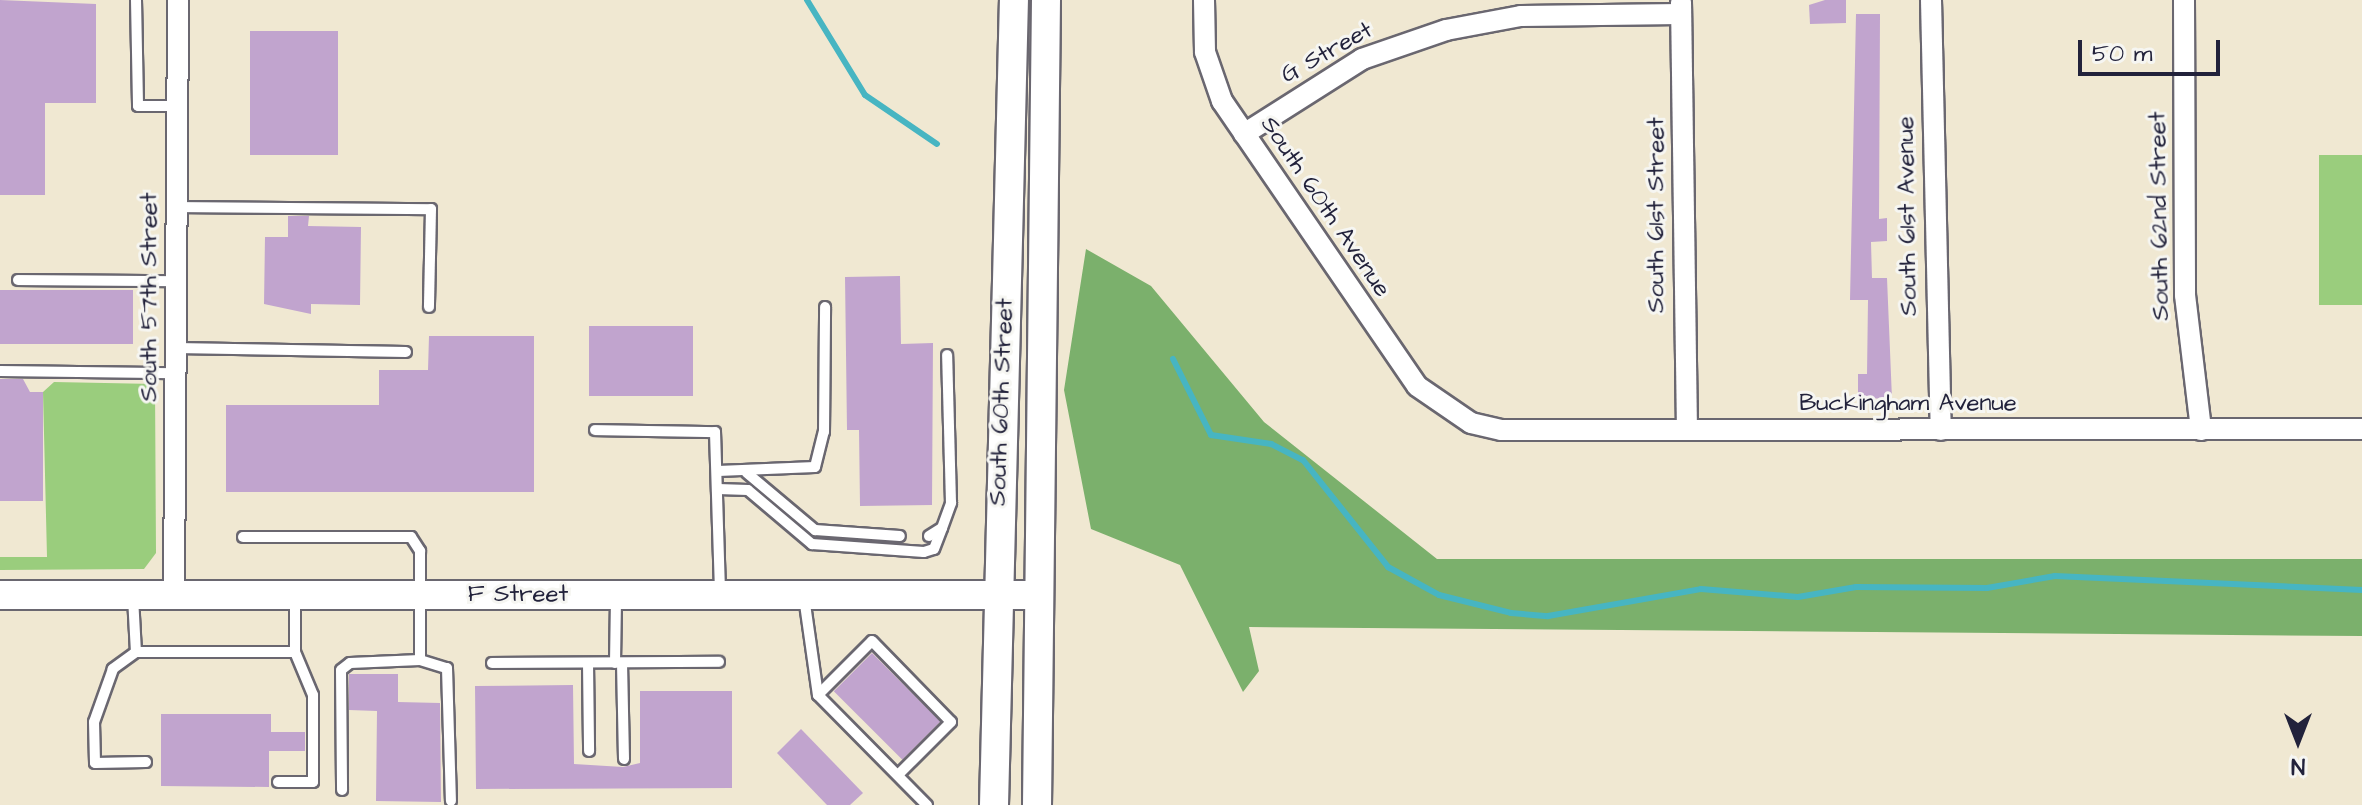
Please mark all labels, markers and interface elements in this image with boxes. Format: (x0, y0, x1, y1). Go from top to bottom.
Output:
street label: G Street (1276, 16, 1378, 90)
scale bar (2082, 24, 2224, 74)
text: 50 m (2092, 37, 2152, 71)
street label: South 60th Avenue (1254, 111, 1396, 303)
street label: South 62nd Street (2144, 111, 2176, 321)
street label: South 61st Avenue (1892, 116, 1924, 316)
street label: South 61st Street (1643, 117, 1671, 313)
street label: South 57th Street (136, 192, 164, 402)
street label: South 60th Street (984, 298, 1020, 506)
street label: Buckingham Avenue (1799, 390, 2017, 418)
street label: F Street (468, 581, 568, 609)
north arrow (2258, 701, 2338, 781)
text: N (2291, 750, 2305, 781)

